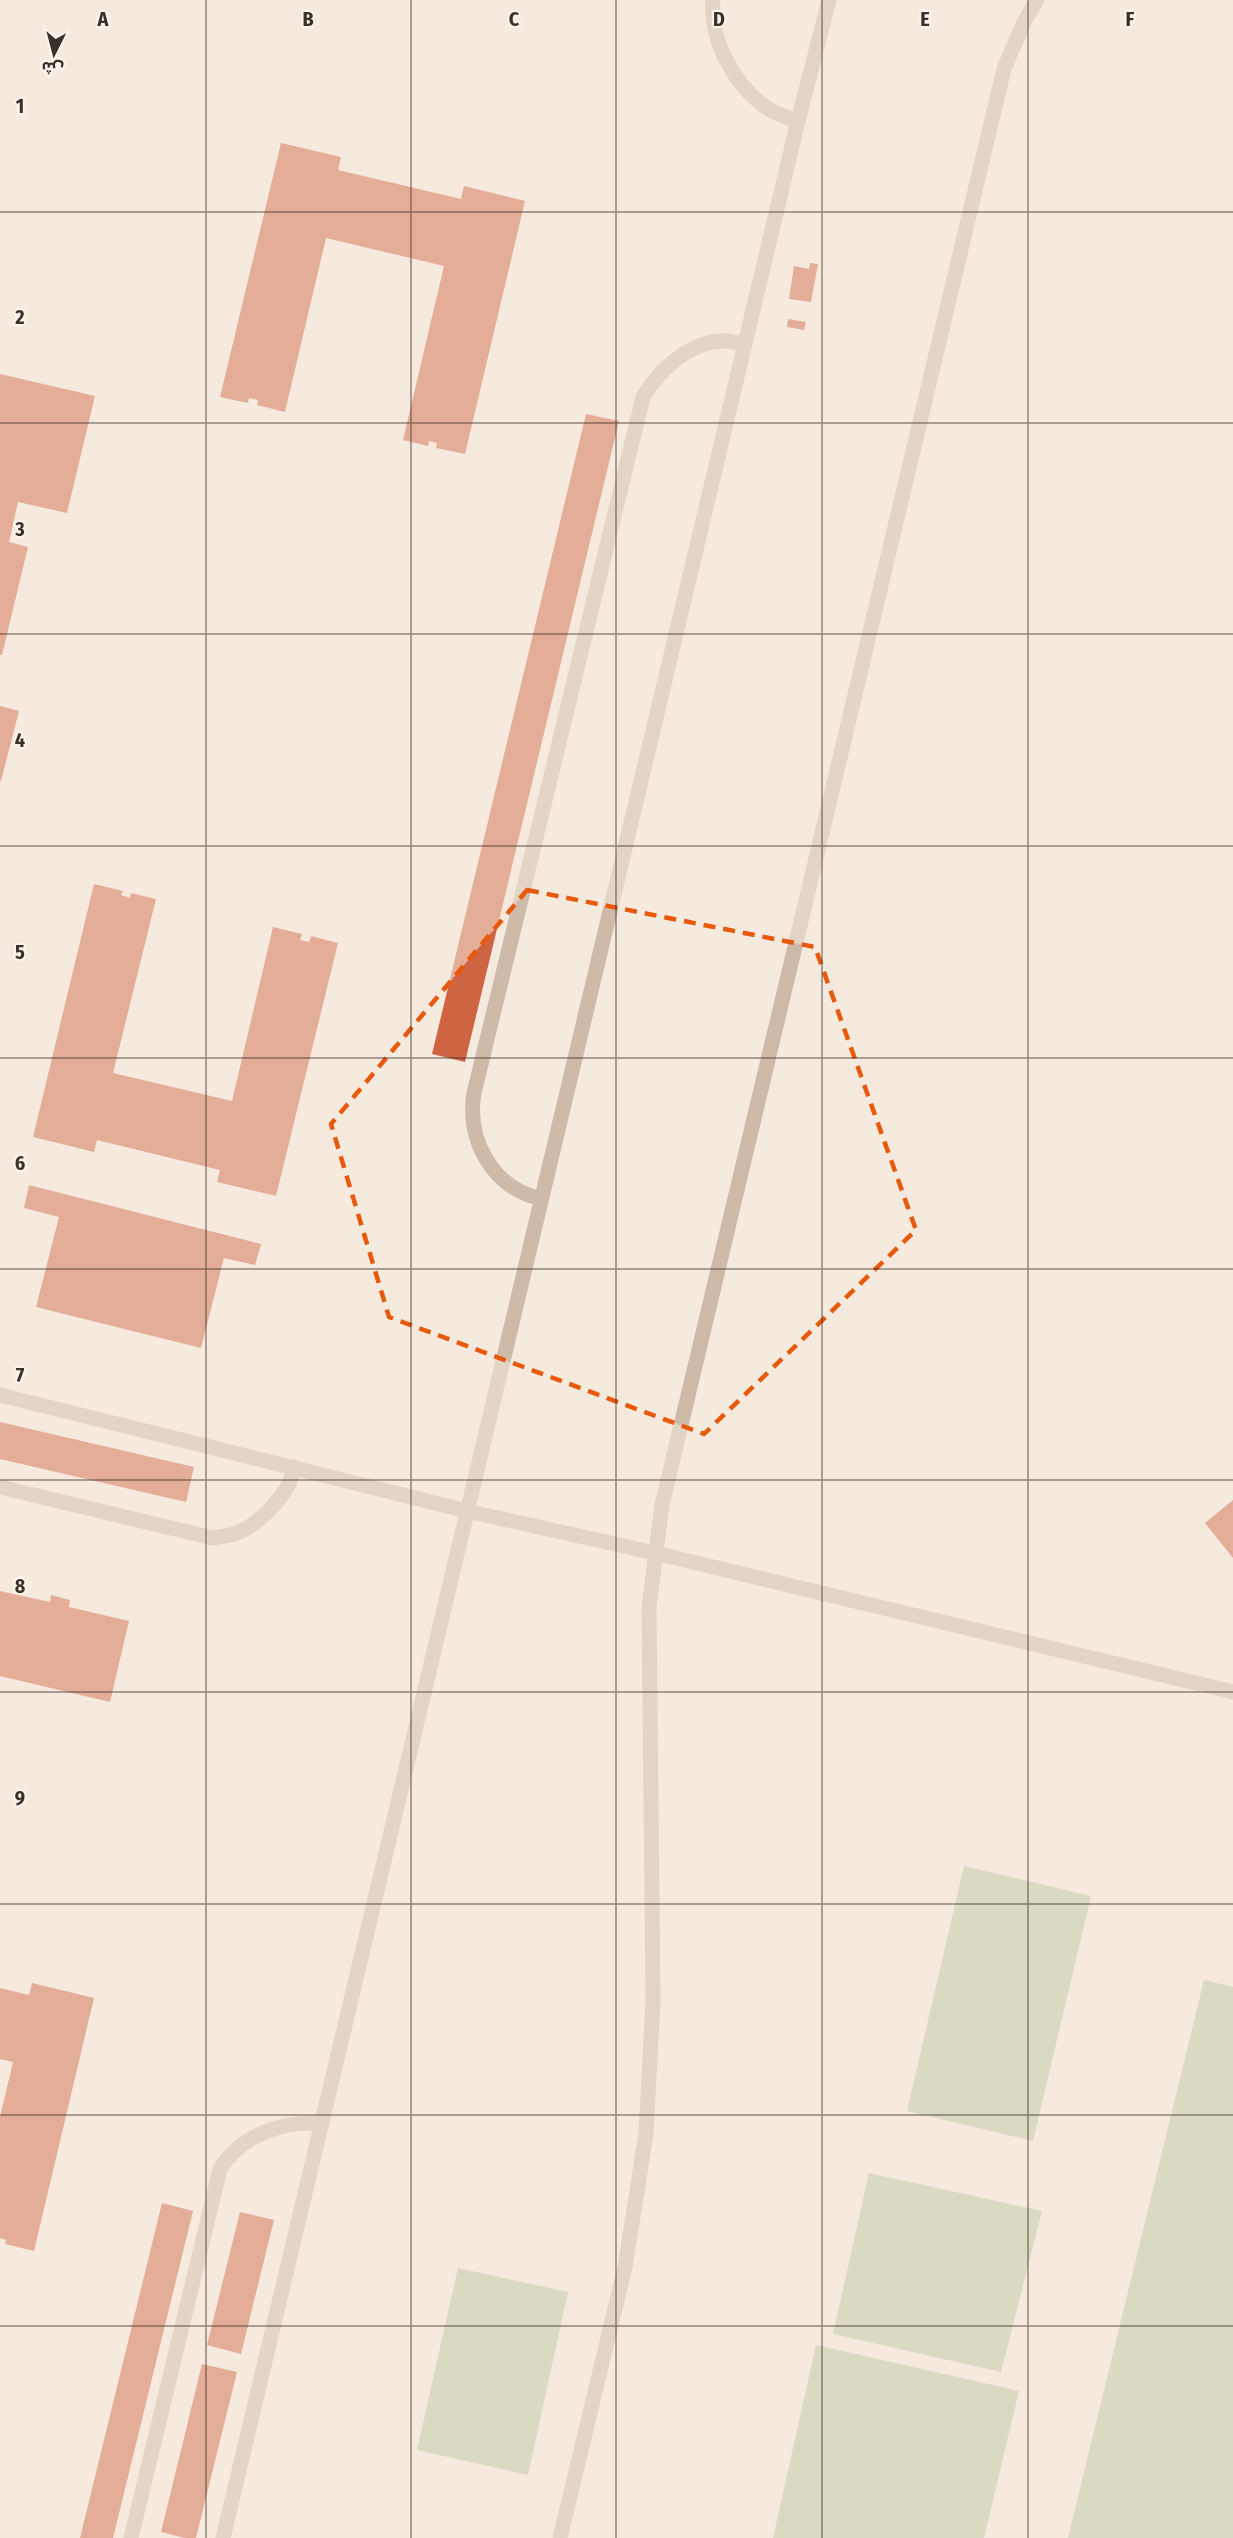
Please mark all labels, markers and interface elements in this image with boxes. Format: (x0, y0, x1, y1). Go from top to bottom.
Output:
text: A (97, 7, 110, 31)
text: B (302, 7, 314, 31)
text: C (509, 7, 520, 31)
text: D (713, 7, 725, 31)
text: E (920, 7, 930, 31)
text: F (1126, 7, 1135, 31)
north arrow (24, 24, 84, 84)
text: ش (41, 58, 64, 79)
text: 1 (16, 94, 24, 118)
text: 2 (14, 305, 25, 329)
text: 3 (14, 517, 25, 541)
text: 4 (15, 728, 25, 752)
text: 5 (15, 940, 25, 964)
text: 6 (15, 1151, 25, 1175)
text: 7 (16, 1363, 25, 1387)
text: 8 (15, 1574, 26, 1598)
text: 9 (15, 1786, 25, 1810)

